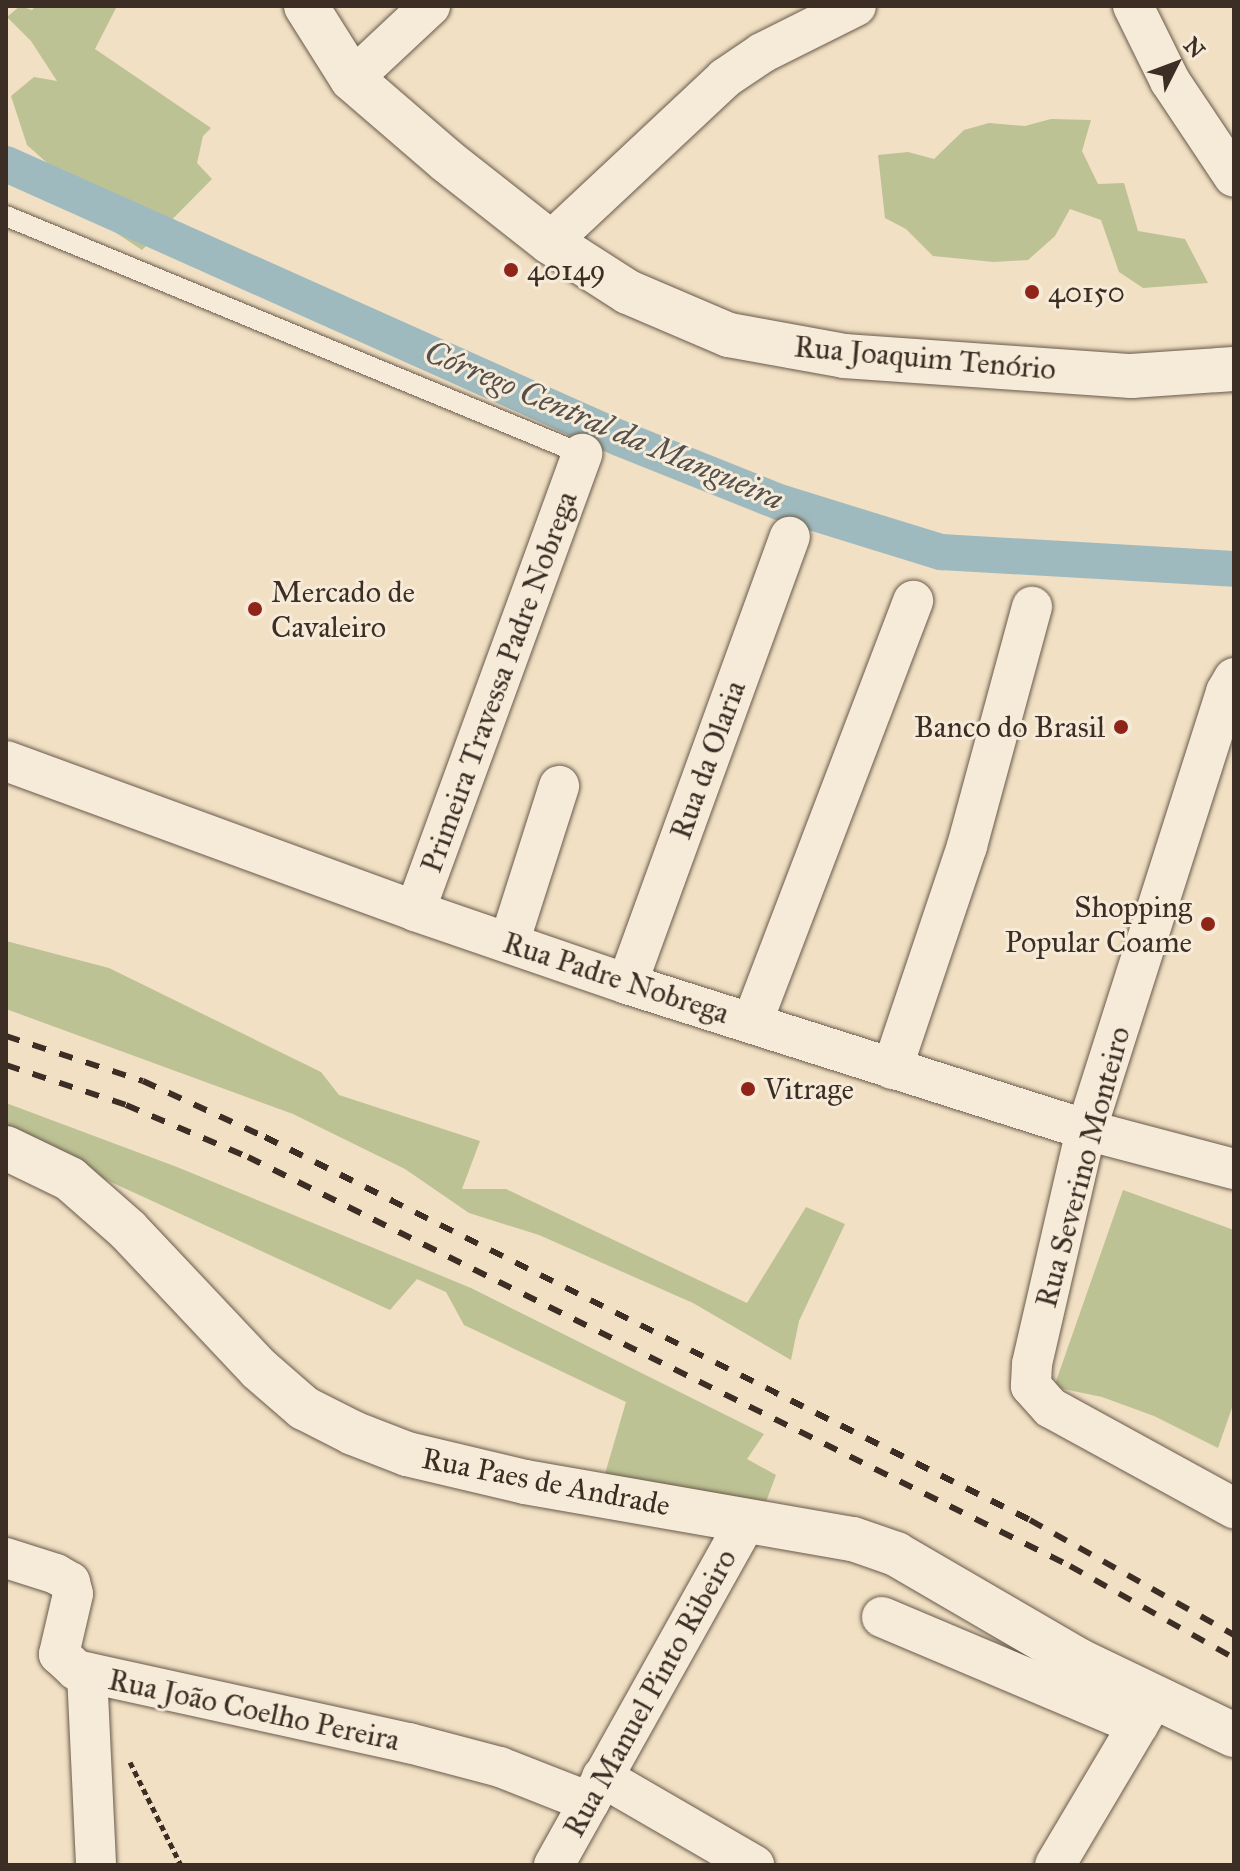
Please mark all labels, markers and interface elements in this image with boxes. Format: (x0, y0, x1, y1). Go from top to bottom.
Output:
north arrow (1136, 24, 1216, 104)
text: N (1178, 32, 1210, 64)
place label: 40149 (527, 252, 606, 288)
marker: 40149 (502, 261, 520, 279)
place label: 40150 (1048, 274, 1125, 310)
marker: 40150 (1023, 283, 1041, 301)
street label: Rua Joaquim Tenório (793, 329, 1057, 387)
water label: Córrego Central da Mangueira (419, 333, 789, 519)
street label: Primeira Travessa Padre Nobrega (413, 486, 585, 878)
place label: Mercado de Cavaleiro (271, 574, 415, 644)
marker: Mercado de Cavaleiro (246, 600, 264, 618)
street label: Rua da Olaria (663, 676, 753, 844)
place label: Banco do Brasil (914, 709, 1105, 745)
marker: Banco do Brasil (1112, 718, 1130, 736)
place label: Shopping Popular Coame (1005, 889, 1192, 960)
marker: Shopping Popular Coame (1199, 915, 1217, 933)
street label: Rua Padre Nobrega (499, 925, 733, 1031)
street label: Rua Severino Monteiro (1028, 1023, 1138, 1311)
place label: Vitrage (764, 1071, 854, 1107)
marker: Vitrage (739, 1080, 757, 1098)
street label: Rua Paes de Andrade (419, 1440, 673, 1524)
street label: Rua Manuel Pinto Ribeiro (556, 1543, 744, 1843)
street label: Rua João Coelho Pereira (105, 1662, 403, 1758)

